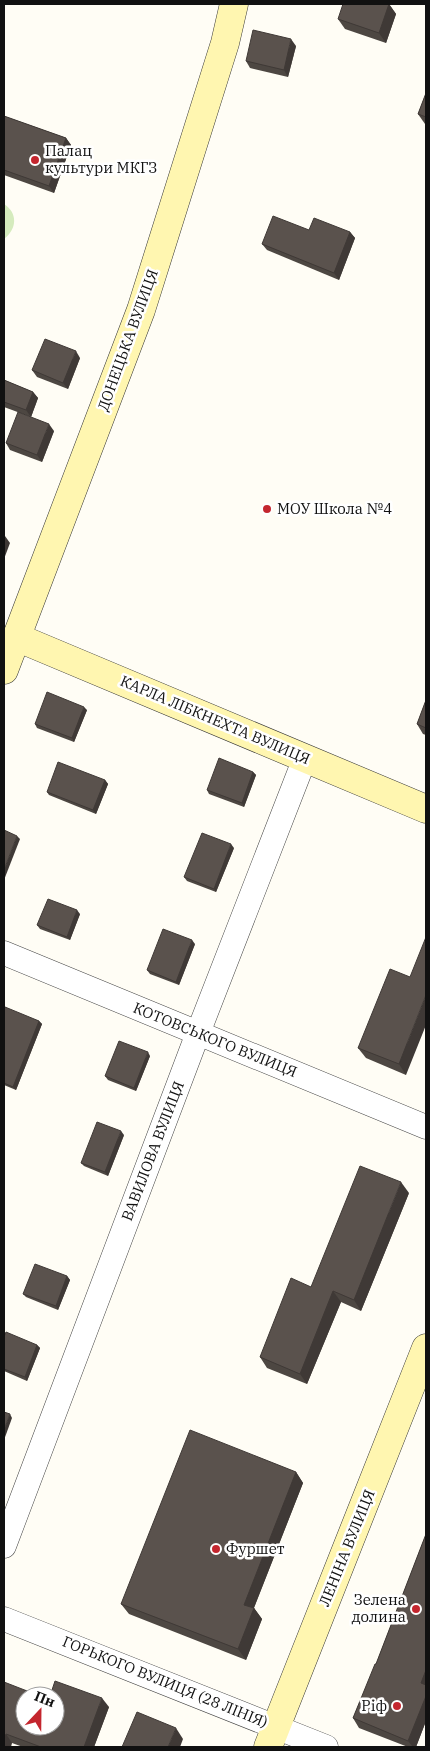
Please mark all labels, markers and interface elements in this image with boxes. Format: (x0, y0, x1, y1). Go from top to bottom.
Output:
place label: Палац культури МКГЗ (45, 141, 157, 177)
marker: Палац культури МКГЗ (29, 154, 41, 166)
street label: ДОНЕЦЬКА ВУЛИЦЯ (93, 266, 162, 413)
place label: МОУ Школа №4 (277, 499, 392, 518)
marker: МОУ Школа №4 (261, 503, 273, 515)
street label: КАРЛА ЛІБКНЕХТА ВУЛИЦЯ (117, 671, 313, 768)
street label: КОТОВСЬКОГО ВУЛИЦЯ (130, 998, 300, 1081)
street label: ВАВИЛОВА ВУЛИЦЯ (117, 1078, 188, 1223)
street label: ЛЕНІНА ВУЛИЦЯ (314, 1487, 379, 1609)
place label: Фуршет (226, 1539, 285, 1558)
marker: Фуршет (210, 1543, 222, 1555)
place label: Зелена долина (351, 1590, 406, 1626)
marker: Зелена долина (410, 1603, 422, 1615)
street label: ГОРЬКОГО ВУЛИЦЯ (28 ЛIНIЯ) (60, 1632, 271, 1732)
north arrow (15, 1686, 65, 1736)
text: Пн (32, 1687, 58, 1711)
place label: Ріф (361, 1696, 387, 1715)
marker: Ріф (391, 1700, 403, 1712)

